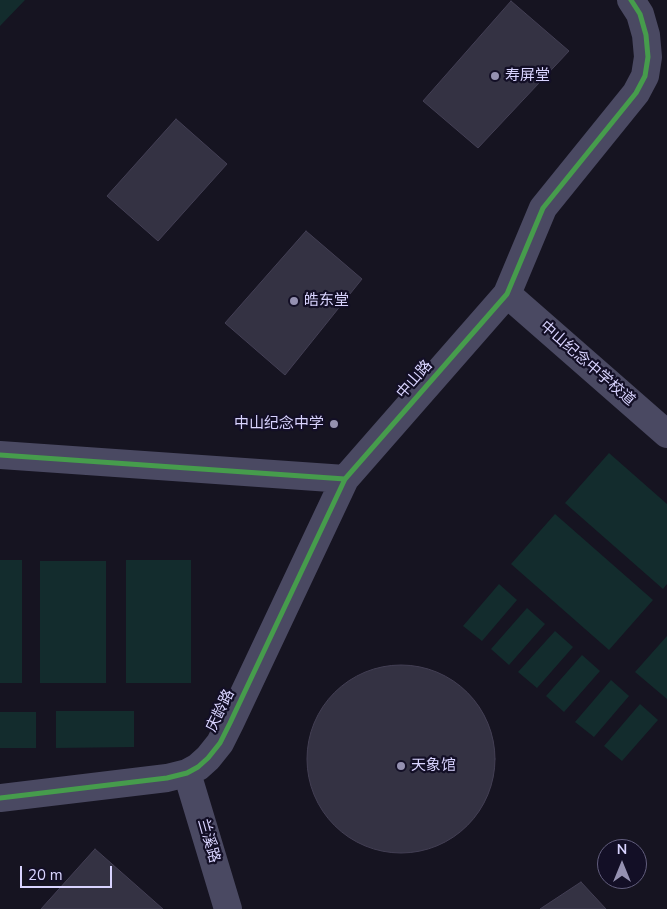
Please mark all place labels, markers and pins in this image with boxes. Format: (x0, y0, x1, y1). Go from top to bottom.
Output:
place label: 寿屏堂 (505, 67, 550, 85)
marker: 寿屏堂 (489, 70, 501, 82)
place label: 皓东堂 (304, 292, 349, 310)
marker: 皓东堂 (288, 295, 300, 307)
place label: 中山纪念中学 (234, 415, 324, 433)
marker: 中山纪念中学 (328, 418, 340, 430)
place label: 天象馆 (411, 757, 456, 775)
marker: 天象馆 (395, 760, 407, 772)

